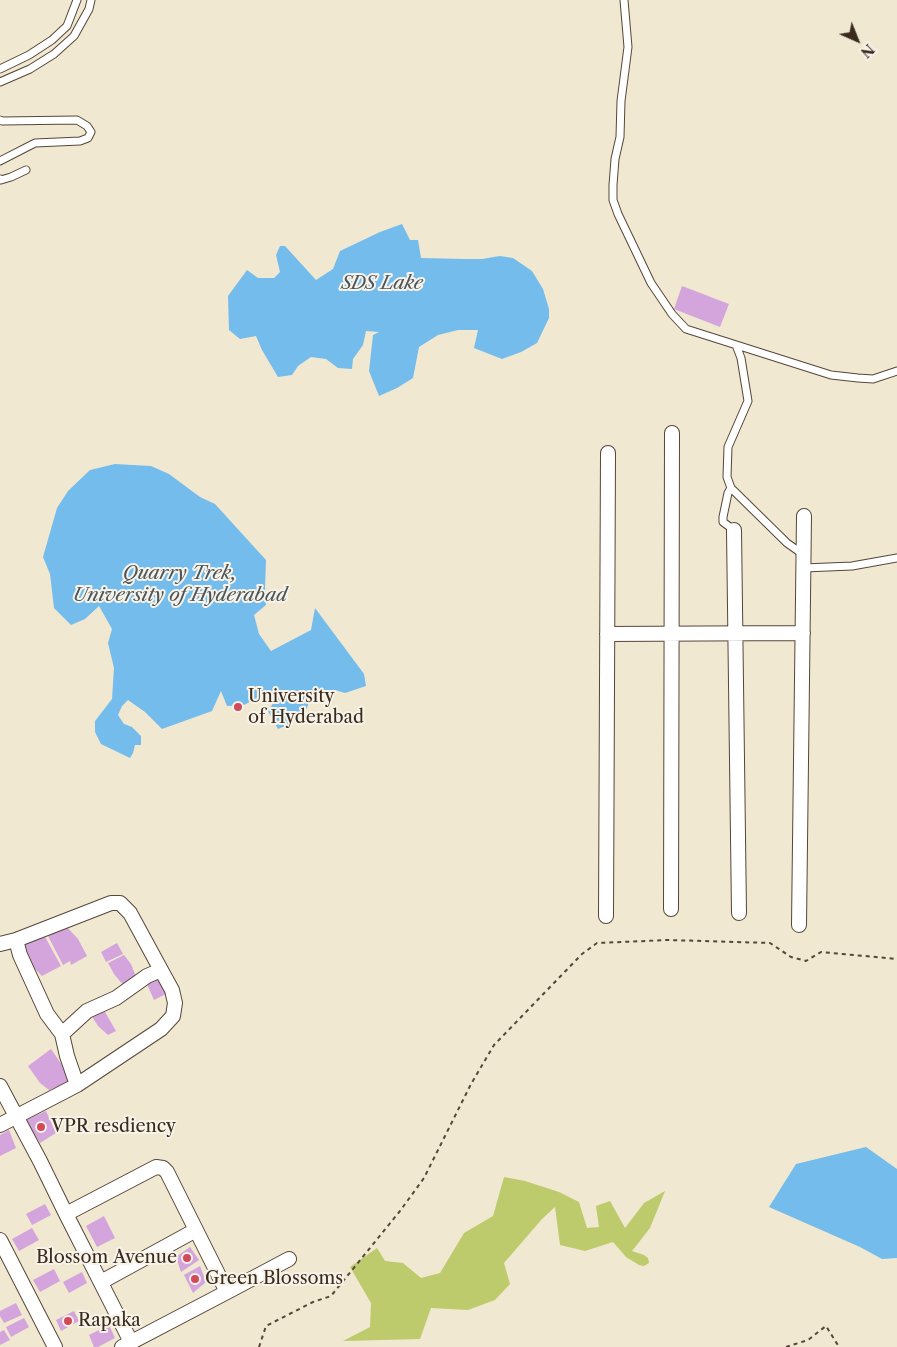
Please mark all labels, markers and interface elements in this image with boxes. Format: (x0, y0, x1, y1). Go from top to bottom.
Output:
north arrow (832, 15, 882, 65)
text: N (857, 40, 878, 61)
water label: SDS Lake (341, 273, 423, 295)
water label: Quarry Trek, University of Hyderabad (73, 563, 287, 607)
place label: University of Hyderabad (248, 686, 364, 729)
marker: University of Hyderabad (232, 701, 244, 713)
place label: VPR resdiency (51, 1116, 176, 1138)
marker: VPR resdiency (35, 1121, 47, 1133)
place label: Blossom Avenue (36, 1247, 177, 1269)
marker: Blossom Avenue (181, 1252, 193, 1264)
place label: Green Blossoms (205, 1268, 343, 1290)
marker: Green Blossoms (189, 1273, 201, 1285)
place label: Rapaka (78, 1310, 141, 1332)
marker: Rapaka (62, 1315, 74, 1327)

